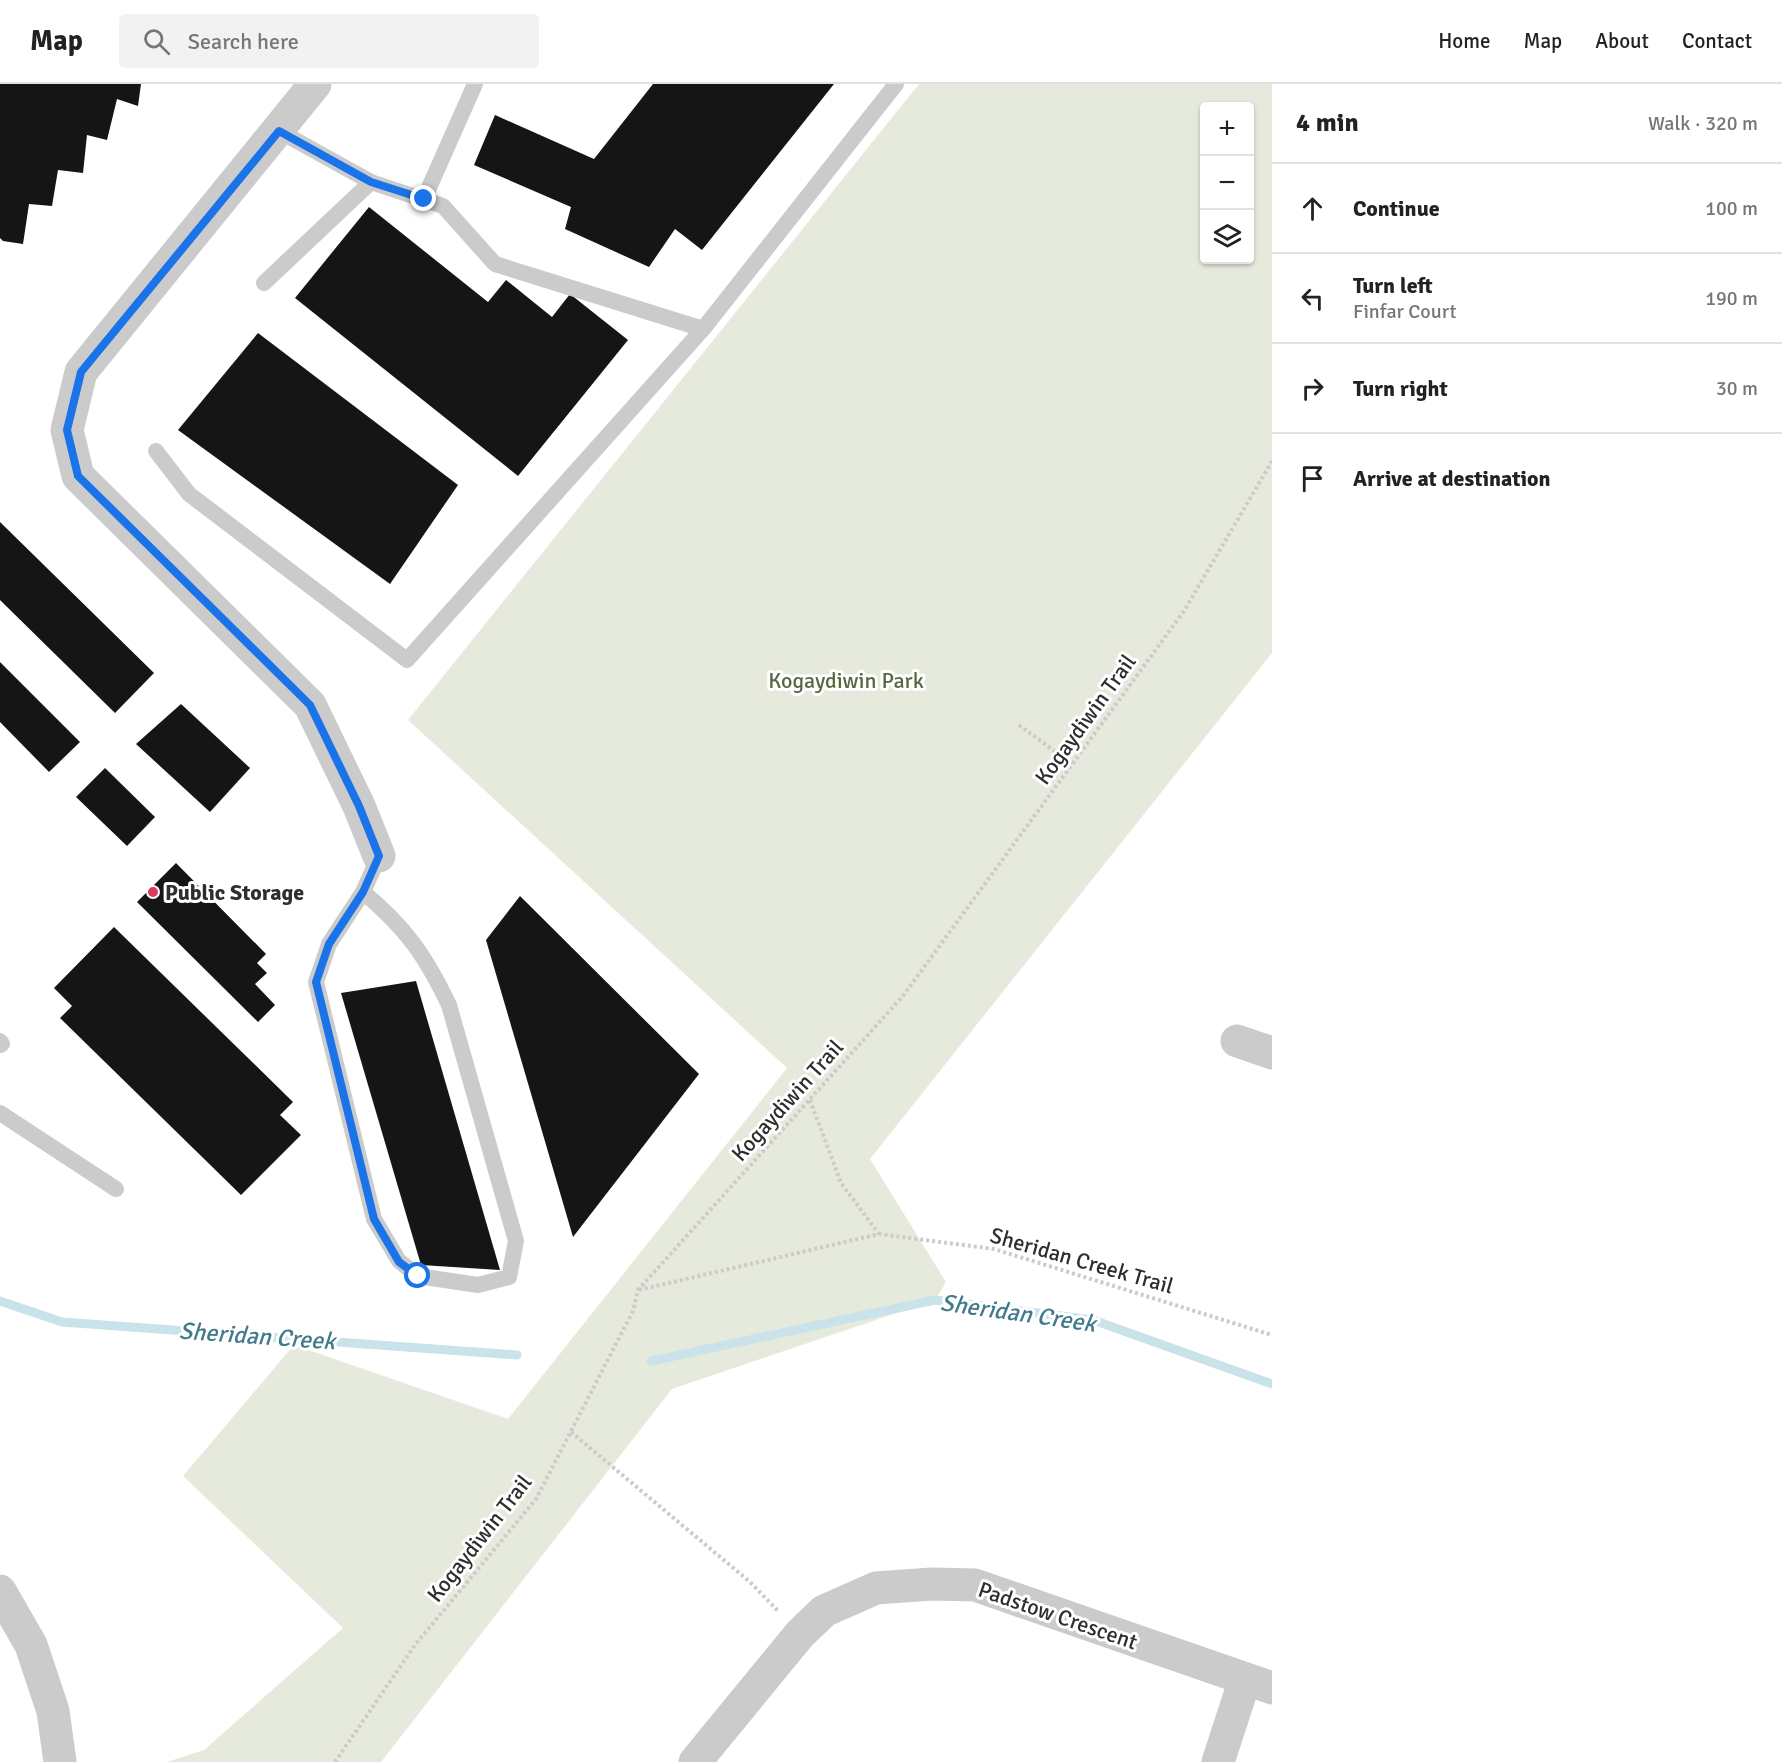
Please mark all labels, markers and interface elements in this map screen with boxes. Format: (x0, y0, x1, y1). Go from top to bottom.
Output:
search box (119, 14, 539, 68)
text: Map (30, 24, 83, 58)
icon: search (140, 25, 173, 58)
text: Search here (188, 28, 299, 55)
text: Home (1438, 28, 1491, 54)
text: Map (1524, 28, 1562, 54)
text: About (1595, 28, 1649, 54)
text: Contact (1682, 28, 1752, 54)
map controls (1200, 102, 1254, 264)
button: + (1200, 102, 1254, 156)
text: 4 min (1296, 107, 1359, 139)
text: Walk · 320 m (1648, 111, 1758, 136)
button: − (1200, 156, 1254, 210)
route end (410, 185, 436, 211)
icon: ahead (1296, 192, 1329, 225)
text: Continue (1353, 195, 1440, 222)
text: 100 m (1705, 196, 1758, 221)
button: layers (1200, 210, 1254, 264)
text: Turn left (1353, 272, 1433, 299)
icon: left (1296, 282, 1329, 315)
text: 190 m (1705, 286, 1758, 311)
text: Finfar Court (1353, 299, 1456, 324)
icon: right (1296, 372, 1329, 405)
text: Turn right (1353, 375, 1448, 402)
text: 30 m (1716, 376, 1758, 401)
icon: arrive (1296, 462, 1329, 495)
text: Arrive at destination (1353, 465, 1550, 492)
street label: Kogaydiwin Trail (1029, 649, 1142, 790)
park label: Kogaydiwin Park (768, 667, 924, 694)
place label: Public Storage (165, 879, 304, 906)
marker: Public Storage (146, 885, 160, 899)
street label: Kogaydiwin Trail (726, 1034, 849, 1167)
street label: Sheridan Creek Trail (987, 1221, 1177, 1300)
route start (404, 1262, 430, 1288)
water label: Sheridan Creek (938, 1287, 1099, 1339)
water label: Sheridan Creek (178, 1316, 338, 1357)
street label: Kogaydiwin Trail (421, 1469, 538, 1607)
street label: Padstow Crescent (975, 1576, 1141, 1655)

